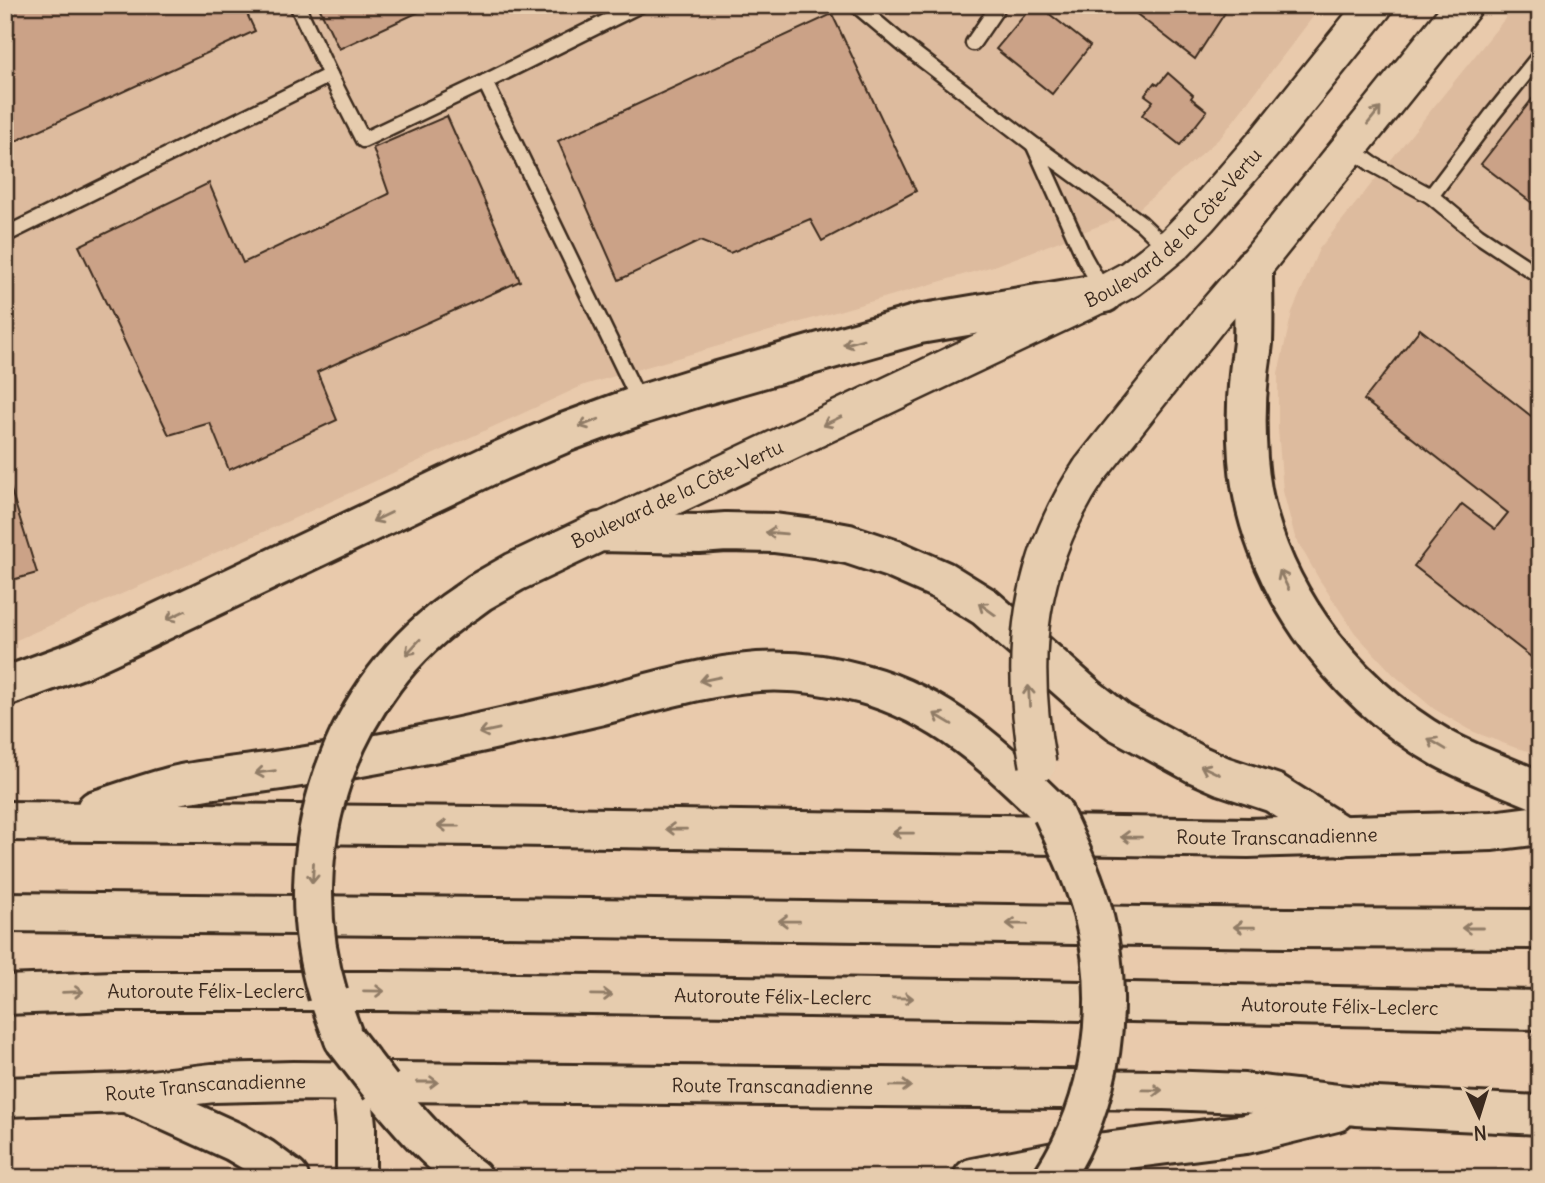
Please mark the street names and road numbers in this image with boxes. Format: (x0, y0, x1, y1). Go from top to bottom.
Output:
street label: Boulevard de la Côte-Vertu (1081, 143, 1266, 313)
street label: Boulevard de la Côte-Vertu (567, 434, 787, 554)
street label: Route Transcanadienne (1176, 822, 1378, 850)
street label: Autoroute Félix-Leclerc (107, 979, 305, 1003)
street label: Autoroute Félix-Leclerc (674, 983, 872, 1010)
street label: Autoroute Félix-Leclerc (1241, 992, 1439, 1020)
street label: Route Transcanadienne (105, 1069, 306, 1106)
street label: Route Transcanadienne (671, 1073, 873, 1099)

